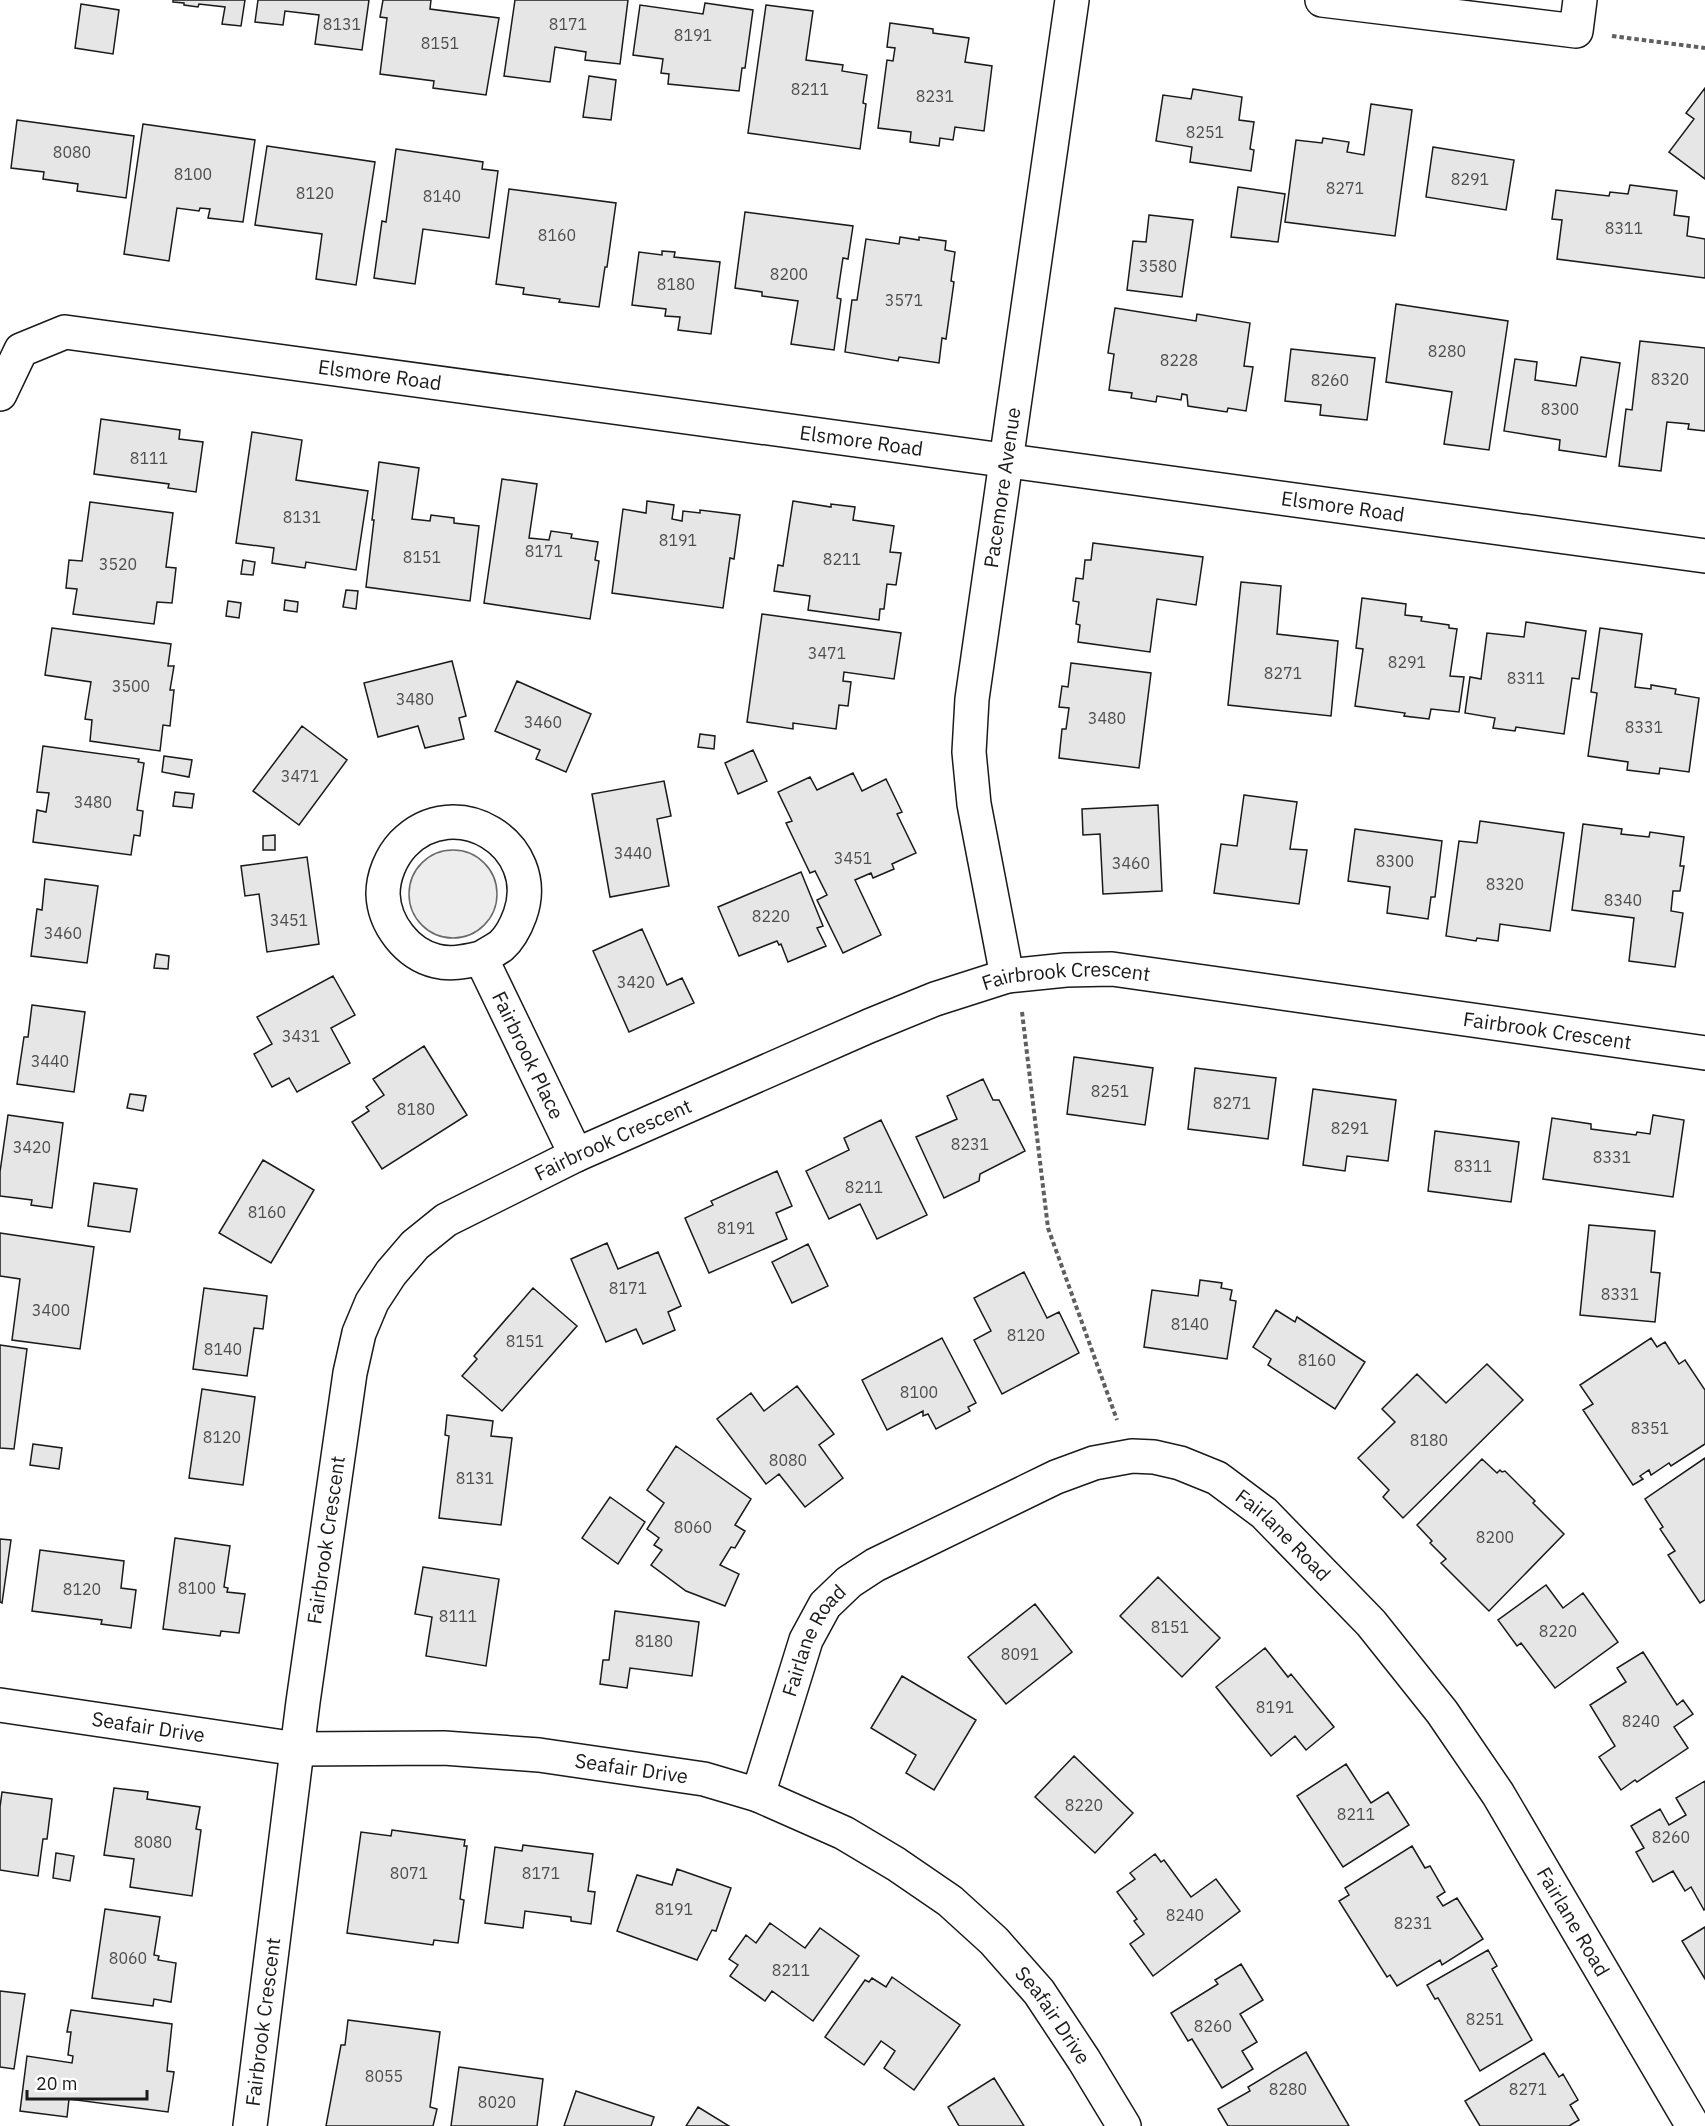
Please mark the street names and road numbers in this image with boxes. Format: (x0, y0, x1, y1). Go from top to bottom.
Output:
street label: Elsmore Road (316, 353, 443, 396)
street label: Pacemore Avenue (977, 405, 1027, 570)
street label: Elsmore Road (798, 418, 925, 462)
street label: Elsmore Road (1279, 484, 1406, 528)
street label: Fairbrook Crescent (978, 955, 1152, 996)
street label: Fairbrook Place (486, 987, 571, 1124)
street label: Fairbrook Crescent (1461, 1005, 1633, 1055)
street label: Fairbrook Crescent (530, 1092, 696, 1187)
street label: Fairbrook Crescent (300, 1454, 351, 1626)
street label: Fairlane Road (1230, 1482, 1337, 1587)
street label: Fairlane Road (775, 1578, 851, 1700)
street label: Seafair Drive (90, 1705, 207, 1748)
street label: Seafair Drive (573, 1746, 690, 1790)
street label: Fairlane Road (1531, 1862, 1616, 1981)
street label: Fairbrook Crescent (239, 1936, 286, 2108)
street label: Seafair Drive (1009, 1960, 1097, 2069)

